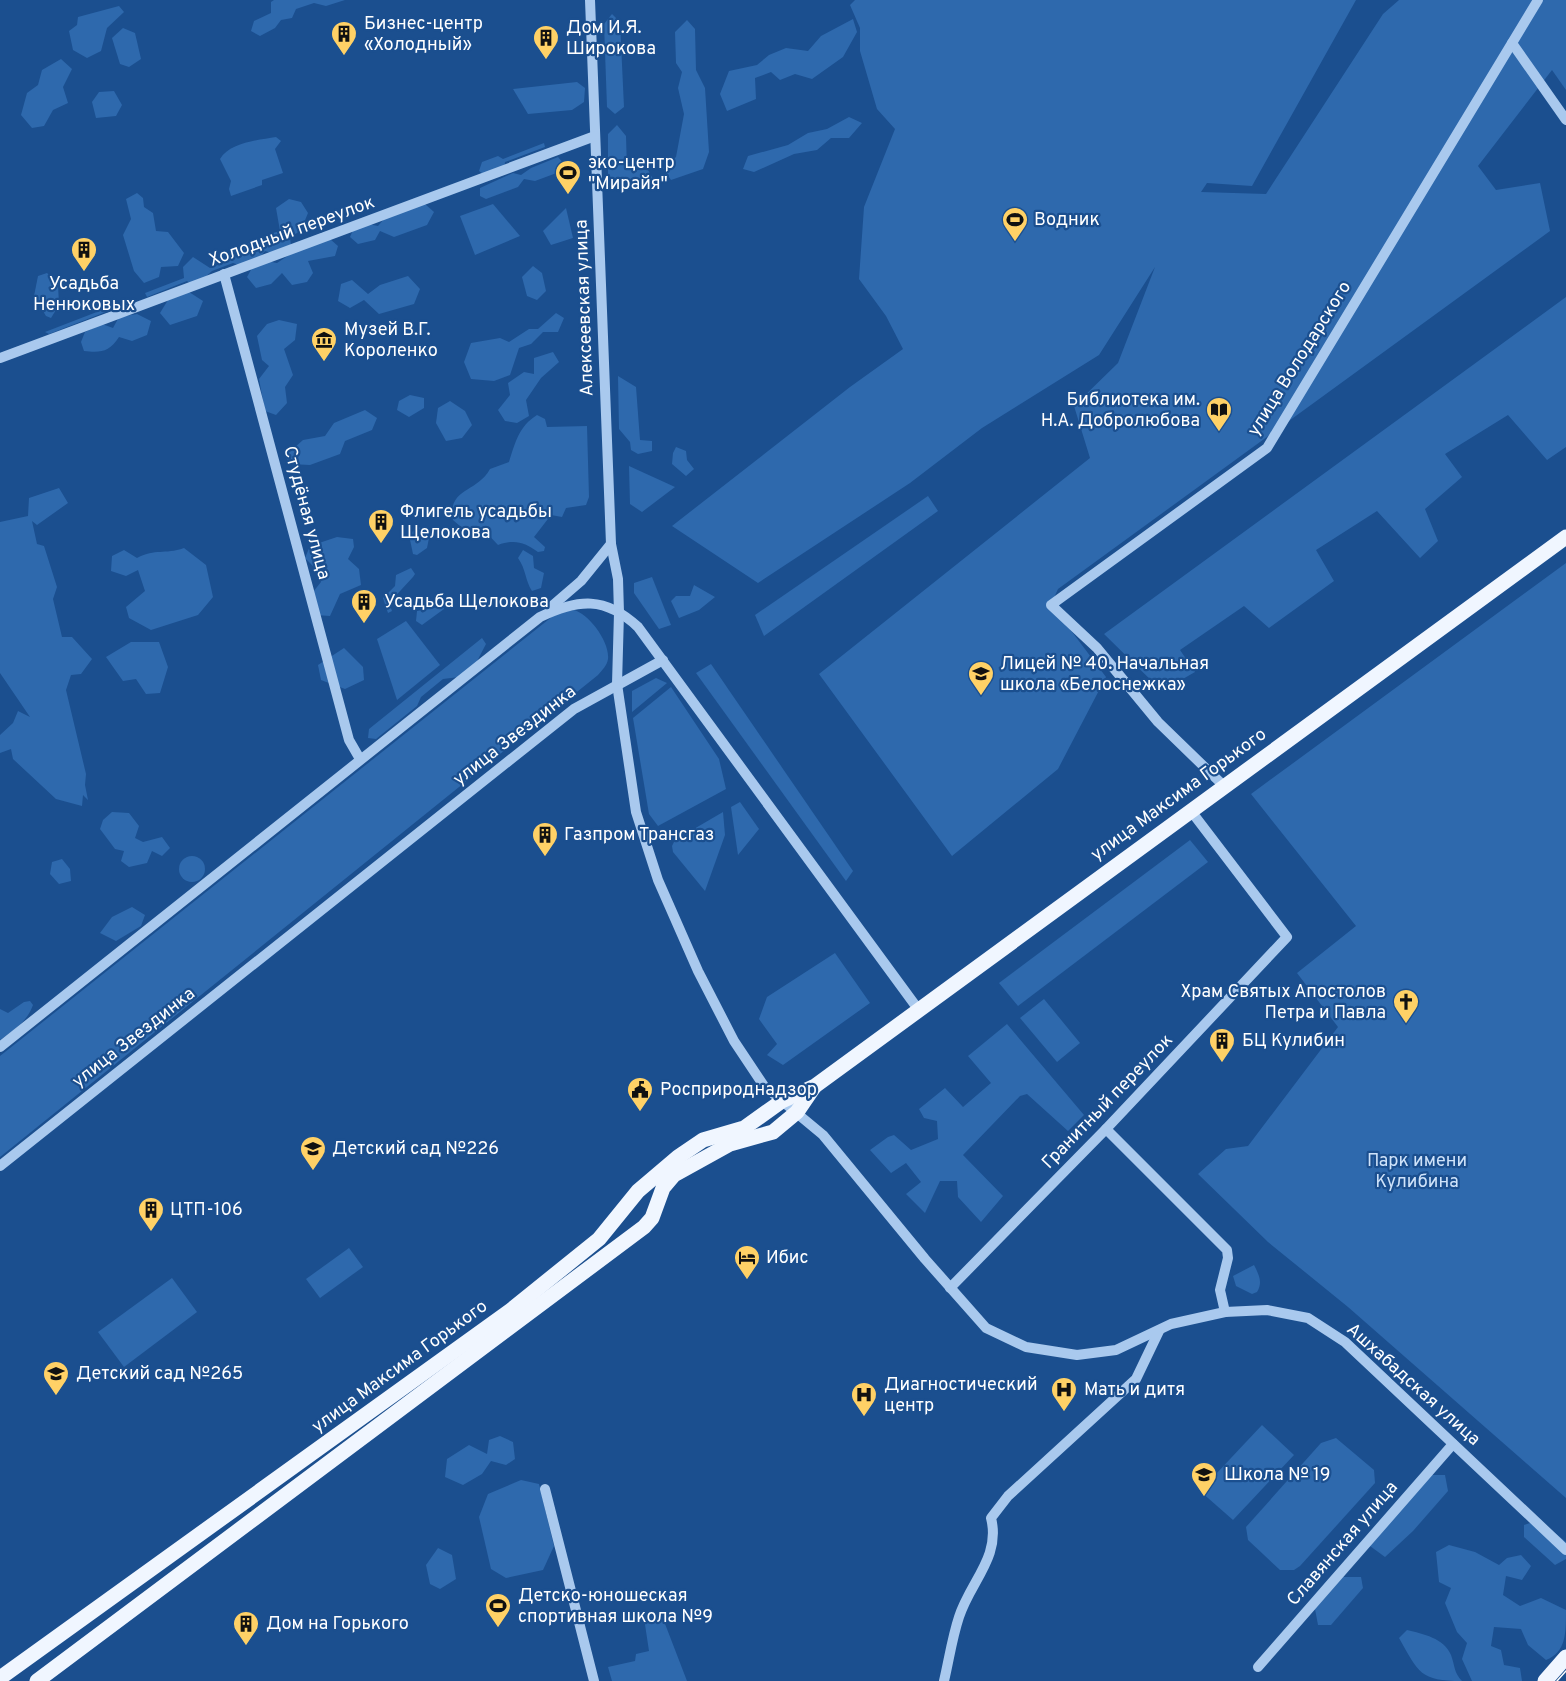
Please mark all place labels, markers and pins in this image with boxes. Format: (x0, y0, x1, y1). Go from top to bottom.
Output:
place label: Бизнес-центр «Холодный» (364, 13, 483, 57)
place label: Дом И.Я. Широкова (566, 17, 656, 61)
building icon: Бизнес-центр «Холодный» (329, 19, 359, 57)
building icon: Дом И.Я. Широкова (531, 23, 561, 61)
place label: эко-центр "Мирайя" (588, 152, 675, 196)
sports icon: эко-центр "Мирайя" (553, 158, 583, 196)
sports icon: Водник (1000, 205, 1030, 243)
place label: Водник (1034, 209, 1100, 232)
building icon: Усадьба Ненюковых (69, 235, 99, 273)
place label: Усадьба Ненюковых (33, 273, 135, 317)
place label: Музей В.Г. Короленко (344, 319, 438, 363)
museum icon: Музей В.Г. Короленко (309, 325, 339, 363)
place label: Библиотека им. Н.А. Добролюбова (1041, 389, 1200, 433)
library icon: Библиотека им. Н.А. Добролюбова (1204, 395, 1234, 433)
place label: Флигель усадьбы Щелокова (400, 501, 552, 545)
building icon: Флигель усадьбы Щелокова (366, 507, 396, 545)
building icon: Усадьба Щелокова (349, 587, 379, 625)
place label: Усадьба Щелокова (384, 591, 549, 614)
place label: Лицей № 40. Начальная школа «Белоснежка» (1000, 653, 1209, 697)
school or university icon: Лицей № 40. Начальная школа «Белоснежка» (966, 659, 996, 697)
building icon: Газпром Трансгаз (530, 820, 560, 858)
place label: Газпром Трансгаз (564, 824, 714, 847)
place label: Храм Святых Апостолов Петра и Павла (1180, 981, 1386, 1025)
church icon: Храм Святых Апостолов Петра и Павла (1391, 987, 1421, 1025)
building icon: БЦ Кулибин (1207, 1026, 1237, 1064)
place label: БЦ Кулибин (1242, 1030, 1345, 1053)
public building icon: Росприроднадзор (625, 1075, 655, 1113)
place label: Росприроднадзор (660, 1079, 817, 1102)
school or university icon: Детский сад №226 (298, 1134, 328, 1172)
place label: Детский сад №226 (332, 1138, 499, 1161)
building icon: ЦТП-106 (136, 1195, 166, 1233)
place label: ЦТП-106 (170, 1199, 243, 1222)
hotel icon: Ибис (732, 1243, 762, 1281)
place label: Ибис (766, 1247, 809, 1270)
school or university icon: Детский сад №265 (41, 1359, 71, 1397)
place label: Детский сад №265 (76, 1363, 243, 1386)
place label: Диагностический центр (884, 1374, 1038, 1418)
hospital icon: Мать и дитя (1049, 1375, 1079, 1413)
place label: Мать и дитя (1084, 1379, 1185, 1402)
hospital icon: Диагностический центр (849, 1380, 879, 1418)
school or university icon: Школа № 19 (1189, 1460, 1219, 1498)
place label: Школа № 19 (1224, 1464, 1331, 1487)
place label: Детско-юношеская спортивная школа №9 (518, 1585, 713, 1629)
sports icon: Детско-юношеская спортивная школа №9 (483, 1591, 513, 1629)
building icon: Дом на Горького (231, 1609, 261, 1647)
place label: Дом на Горького (266, 1613, 409, 1636)

